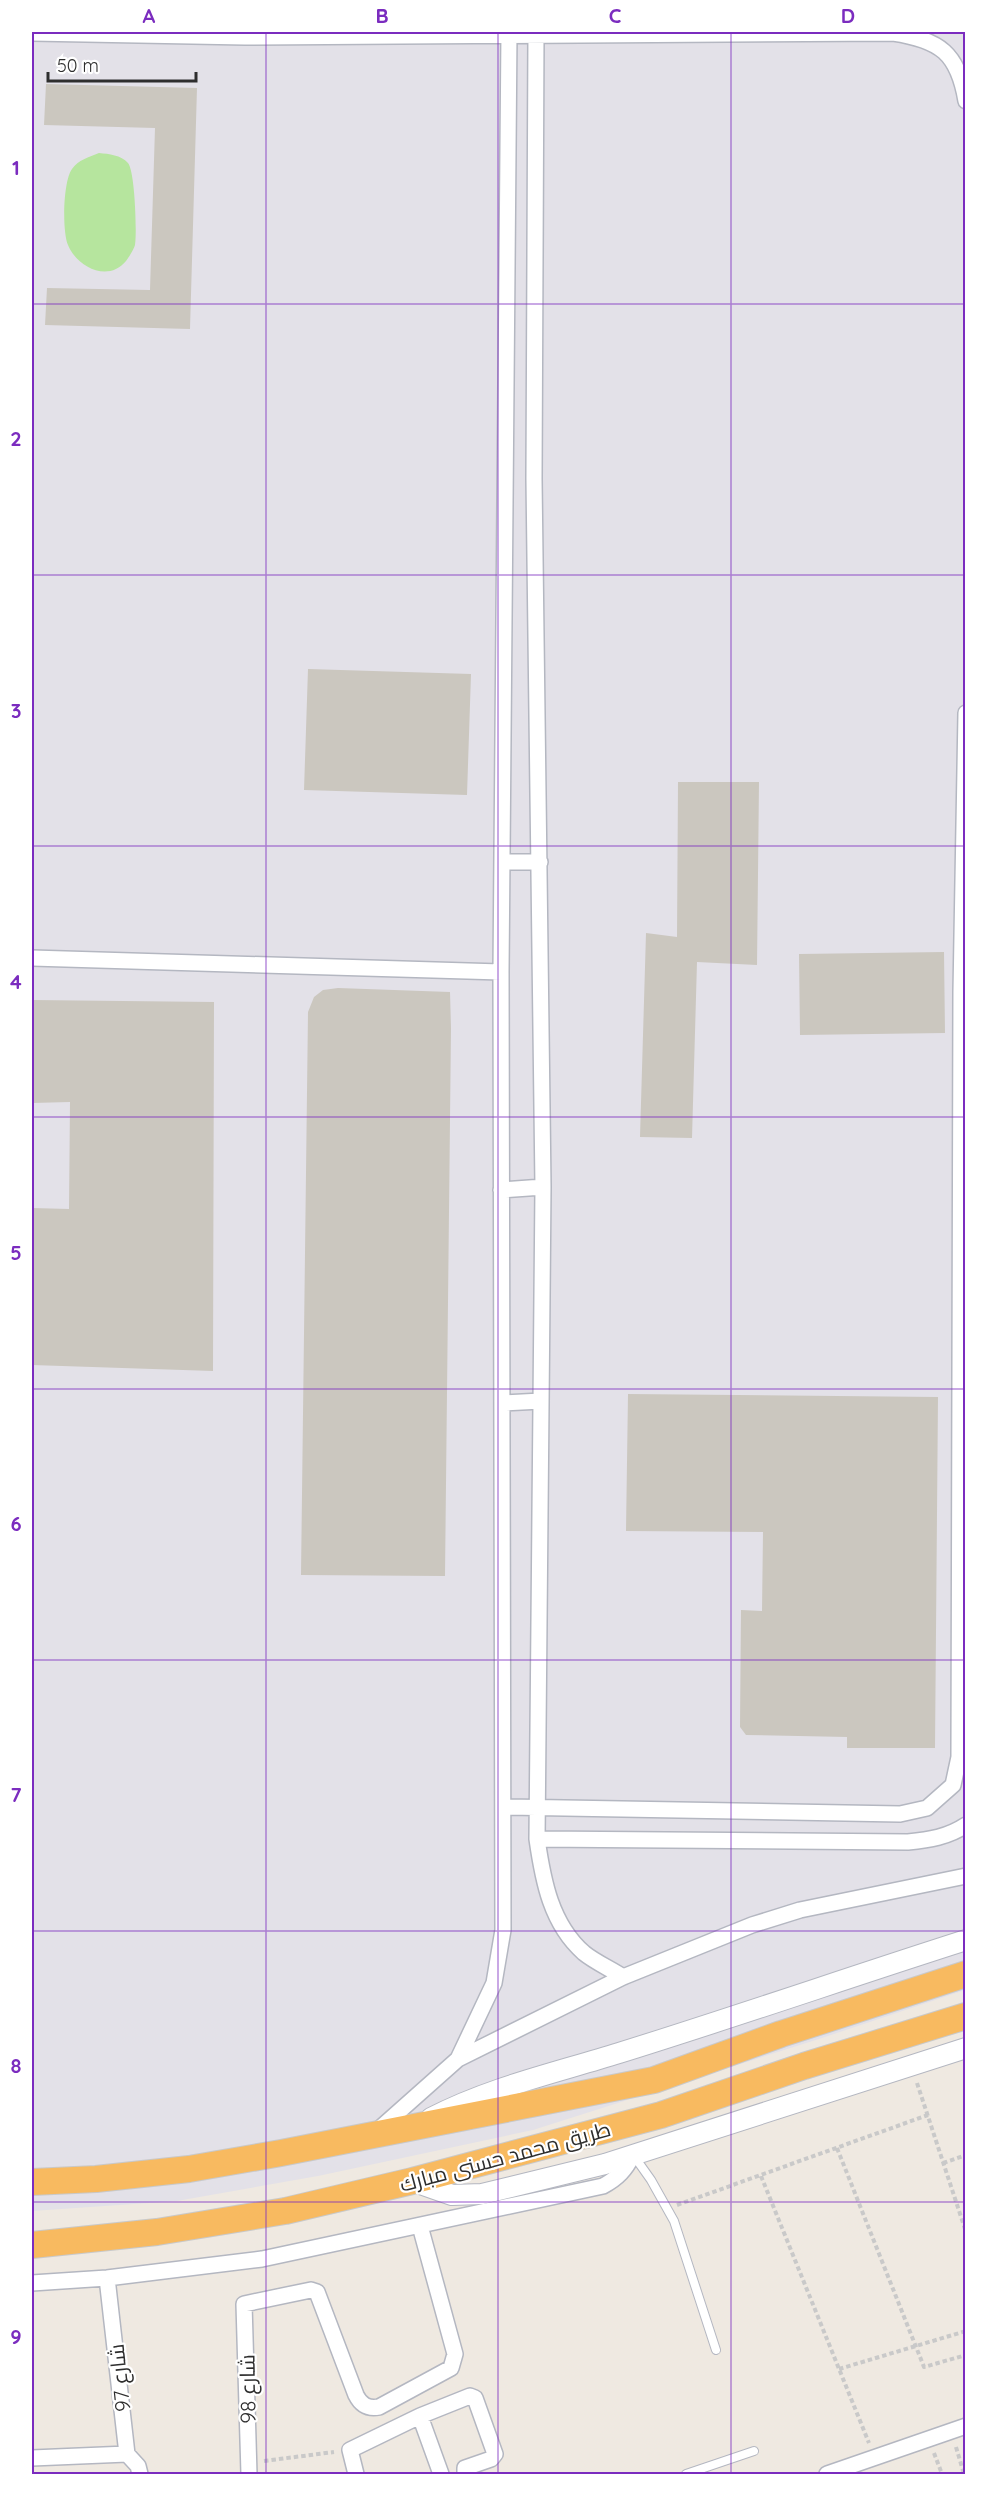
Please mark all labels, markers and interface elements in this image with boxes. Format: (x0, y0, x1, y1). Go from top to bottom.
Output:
text: A (143, 3, 156, 28)
text: B (375, 3, 389, 28)
text: C (609, 3, 622, 28)
text: D (841, 3, 855, 28)
scale bar (48, 45, 196, 83)
text: 50 m (57, 54, 99, 77)
text: 1 (12, 155, 20, 180)
text: 2 (10, 426, 22, 451)
text: 3 (11, 698, 21, 723)
text: 4 (10, 969, 22, 994)
text: 5 (10, 1240, 22, 1265)
text: 6 (10, 1511, 22, 1536)
text: 7 (11, 1782, 22, 1807)
text: 8 (11, 2053, 22, 2078)
street label: طريق محمد حسنى مبارك (397, 2115, 614, 2198)
text: 9 (10, 2324, 22, 2349)
street label: شارع 97 (103, 2342, 137, 2413)
street label: شارع 98 (233, 2354, 263, 2424)

